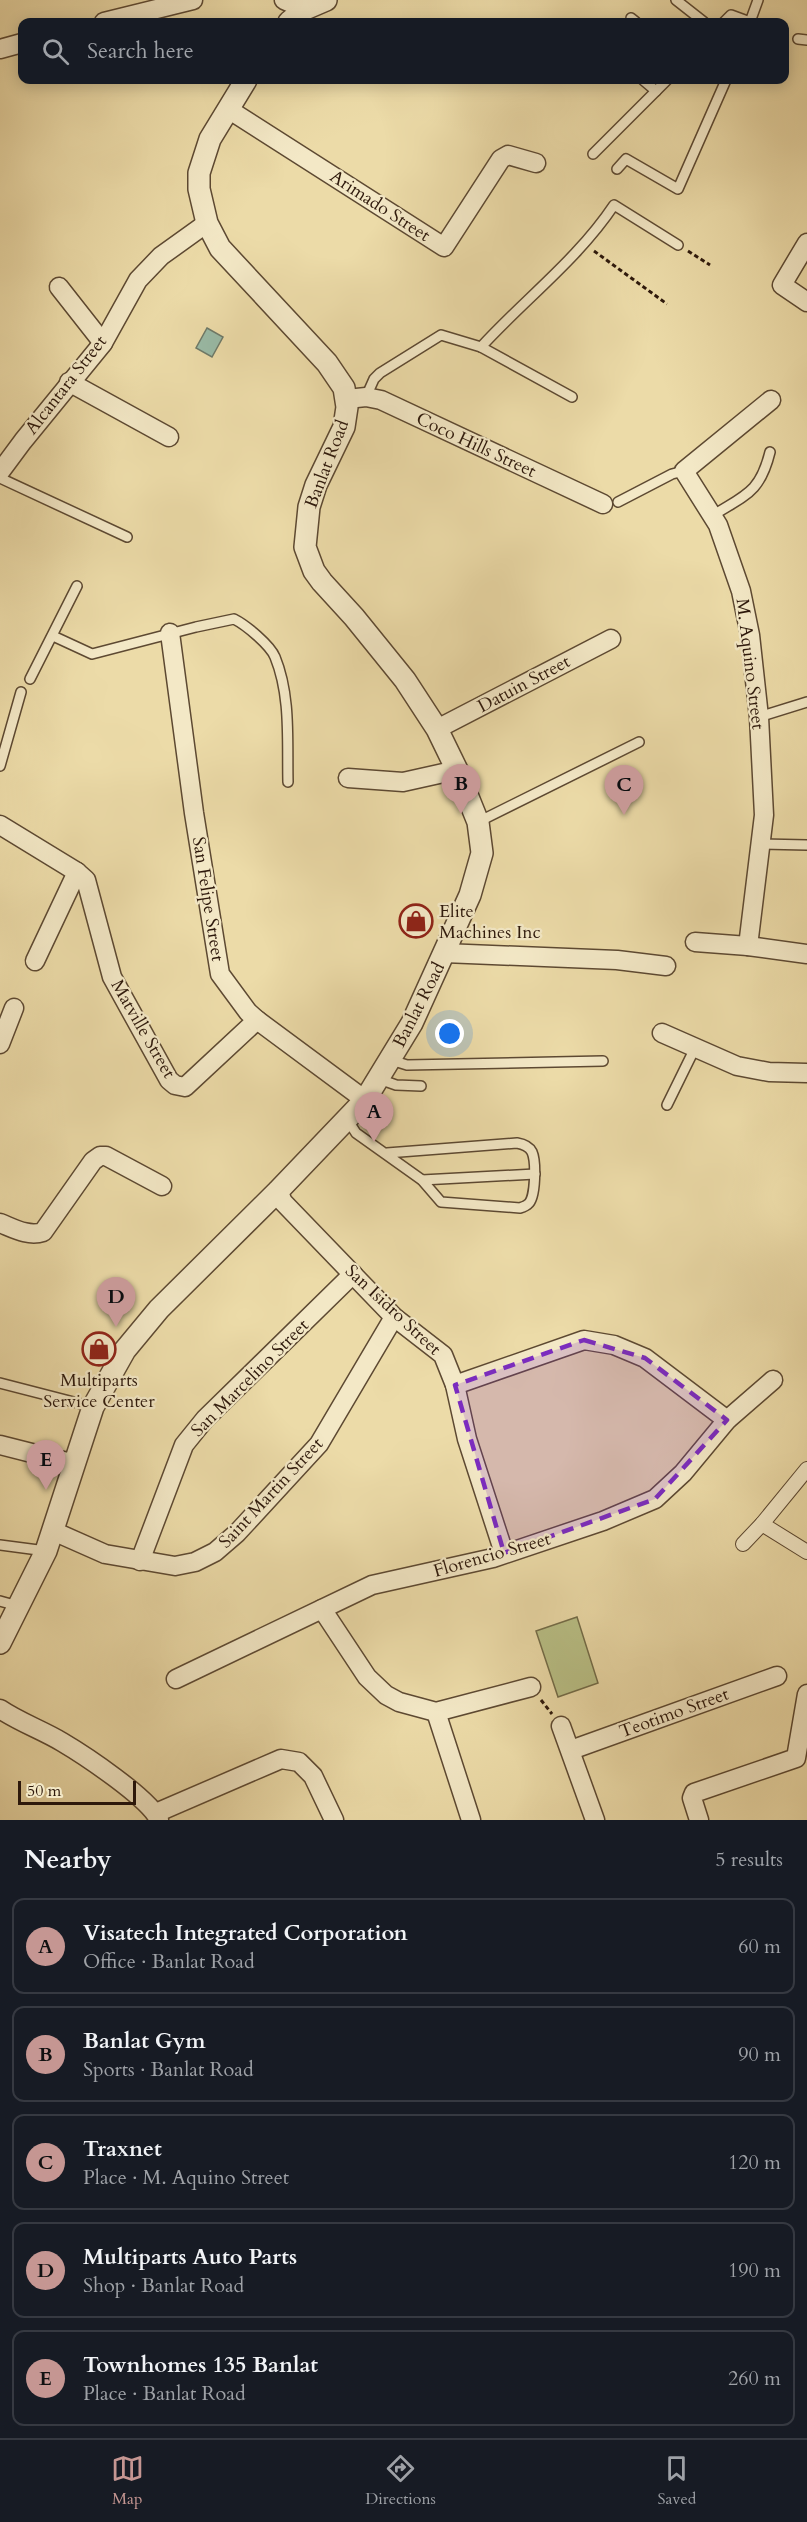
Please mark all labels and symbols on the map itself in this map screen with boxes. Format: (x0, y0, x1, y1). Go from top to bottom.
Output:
street label: Arimado Street (325, 164, 435, 248)
street label: Alcantara Street (19, 330, 113, 440)
street label: Coco Hills Street (412, 406, 540, 484)
street label: Banlat Road (299, 416, 355, 512)
street label: M. Aquino Street (730, 597, 770, 731)
street label: Datuin Street (473, 649, 575, 719)
pin: B (442, 764, 480, 814)
pin: C (604, 766, 644, 815)
street label: San Felipe Street (186, 835, 230, 963)
place label: Elite Machines Inc (439, 899, 541, 945)
shop icon: Elite Machines Inc (398, 903, 434, 939)
street label: Banlat Road (387, 958, 451, 1052)
street label: Matville Street (105, 975, 181, 1083)
your location (435, 1019, 464, 1048)
pin: A (354, 1092, 394, 1142)
street label: San Isidro Street (339, 1259, 447, 1361)
pin: D (96, 1278, 136, 1327)
street label: San Marcelino Street (186, 1313, 315, 1442)
shop icon: Multiparts Service Center (81, 1331, 117, 1367)
place label: Multiparts Service Center (43, 1368, 155, 1414)
street label: Saint Martin Street (213, 1432, 329, 1554)
pin: E (26, 1440, 66, 1490)
street label: Florencio Street (431, 1526, 554, 1584)
street label: Teotimo Street (616, 1681, 733, 1744)
scale bar (18, 1778, 136, 1806)

